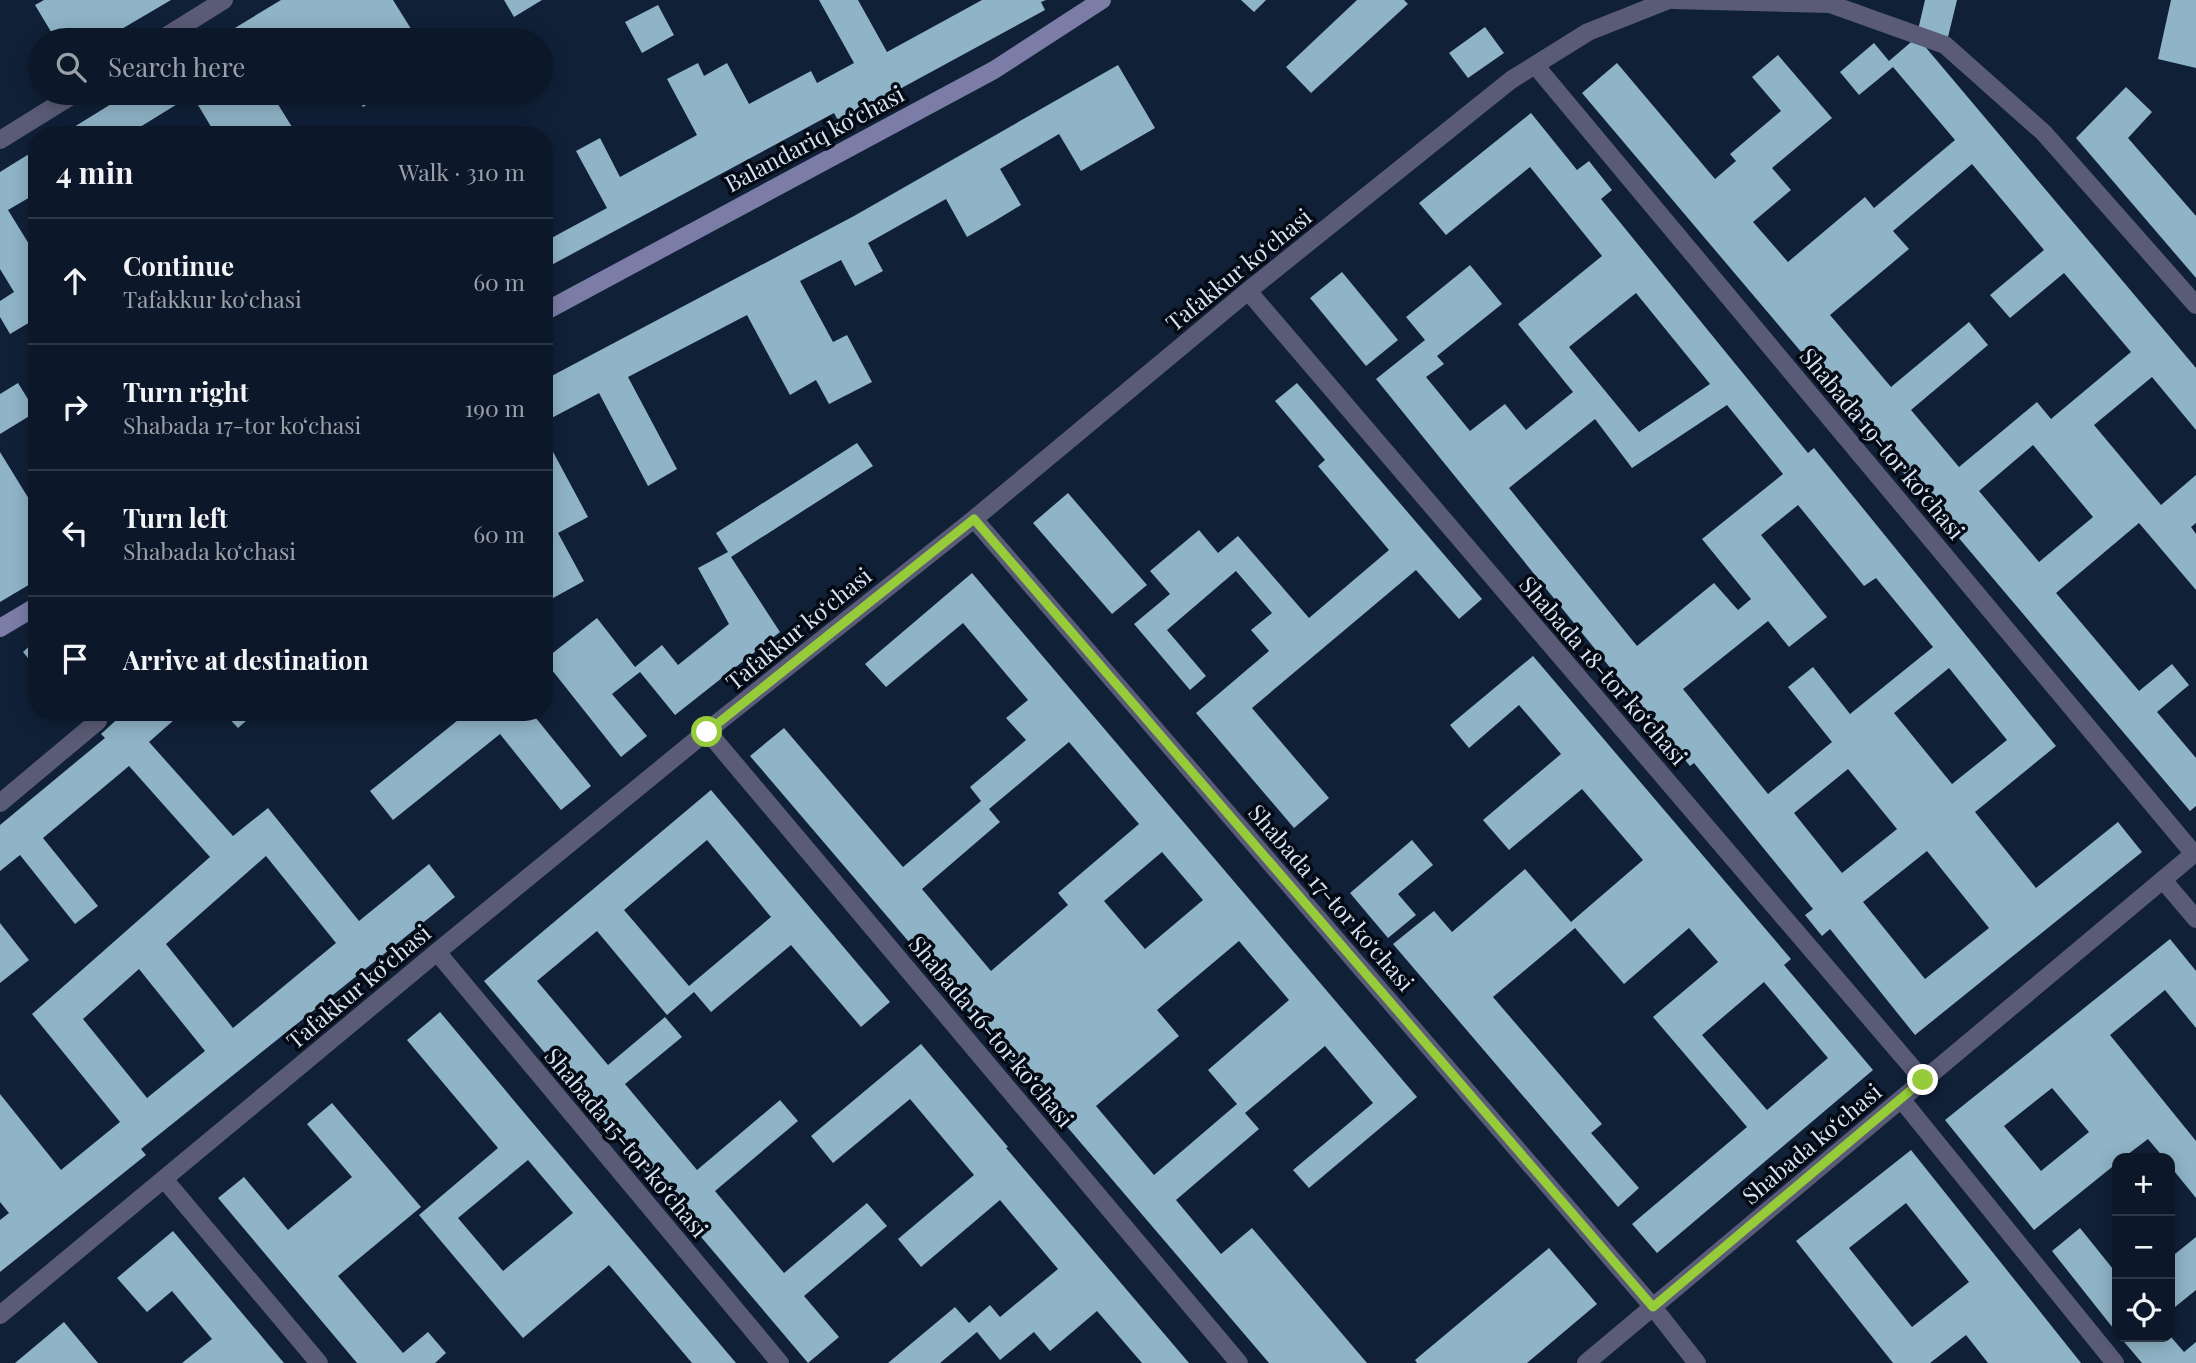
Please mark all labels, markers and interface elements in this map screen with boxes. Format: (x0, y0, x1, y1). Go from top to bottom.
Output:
search box (28, 28, 553, 105)
icon: search (52, 48, 90, 86)
text: Search here (108, 49, 245, 84)
street label: Balandariq koʻchasi (719, 78, 909, 198)
text: 4 min (56, 152, 134, 192)
text: Walk · 310 m (399, 156, 525, 187)
street label: Tafakkur koʻchasi (1159, 201, 1317, 337)
text: Continue (123, 248, 234, 283)
icon: ahead (56, 262, 94, 300)
text: 60 m (473, 266, 525, 297)
text: Tafakkur koʻchasi (123, 283, 302, 314)
street label: Shabada 19-tor koʻchasi (1794, 341, 1972, 545)
text: Turn right (123, 374, 249, 409)
icon: right (56, 388, 94, 426)
text: 190 m (465, 392, 525, 423)
text: Shabada 17-tor koʻchasi (123, 409, 361, 440)
text: Turn left (123, 500, 228, 535)
icon: left (56, 514, 94, 552)
text: 60 m (473, 518, 525, 549)
text: Shabada koʻchasi (123, 535, 296, 566)
street label: Tafakkur koʻchasi (719, 560, 877, 696)
street label: Shabada 18-tor koʻchasi (1513, 569, 1695, 771)
icon: arrive (56, 640, 94, 678)
text: Arrive at destination (123, 642, 369, 677)
route start (691, 716, 722, 747)
street label: Shabada 17-tor koʻchasi (1242, 797, 1422, 997)
street label: Tafakkur koʻchasi (280, 916, 437, 1055)
street label: Shabada 16-tor koʻchasi (903, 929, 1081, 1133)
street label: Shabada 15-tor koʻchasi (539, 1041, 716, 1243)
route end (1907, 1064, 1938, 1095)
street label: Shabada koʻchasi (1735, 1075, 1887, 1210)
map controls (2112, 1153, 2175, 1342)
button: + (2112, 1153, 2175, 1216)
button: − (2112, 1216, 2175, 1279)
button: locate (2112, 1279, 2175, 1342)

